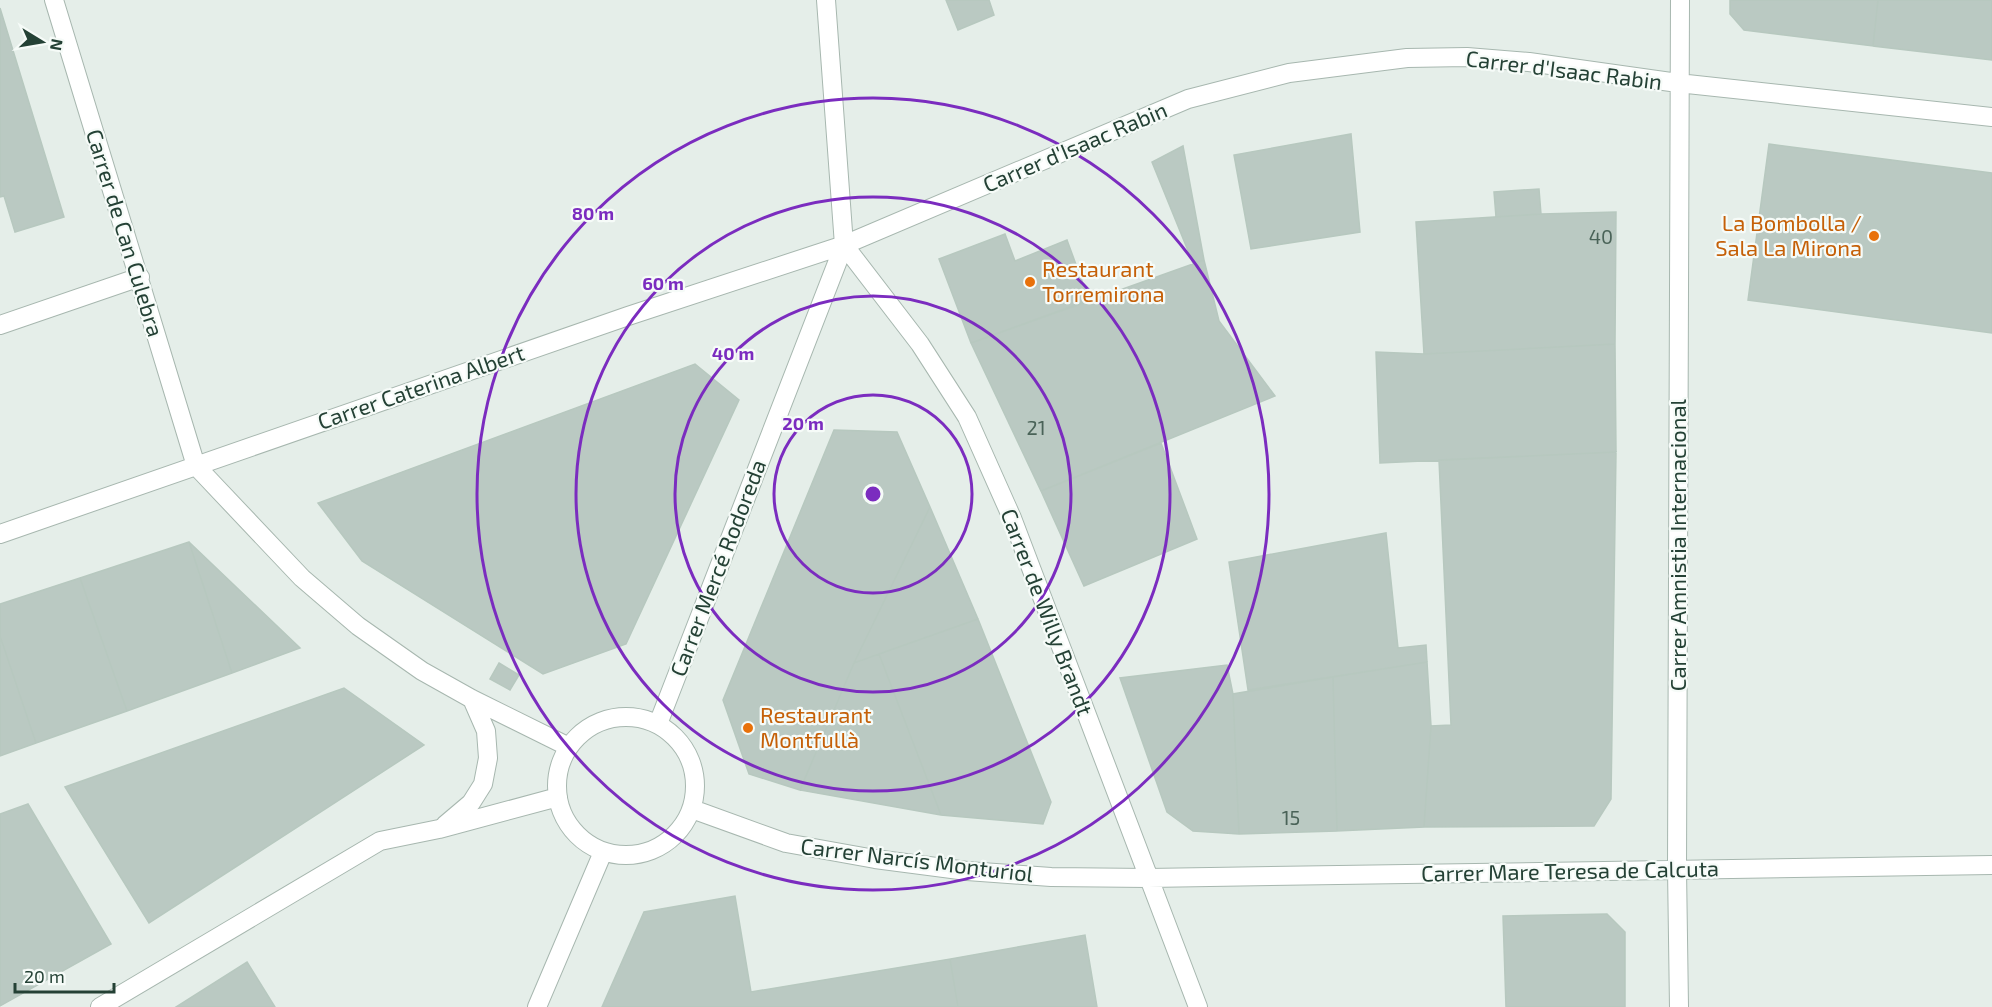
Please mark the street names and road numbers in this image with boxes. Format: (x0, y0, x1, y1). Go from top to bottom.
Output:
street label: Carrer d'Isaac Rabin (1465, 44, 1664, 94)
street label: Carrer d'Isaac Rabin (979, 96, 1171, 197)
street label: Carrer de Can Culebra (82, 126, 170, 340)
street label: Carrer Caterina Albert (314, 338, 528, 434)
street label: Carrer Amnistia Internacional (1664, 398, 1690, 691)
street label: Carrer Mercé Rodoreda (664, 456, 770, 680)
street label: Carrer de Willy Brandt (996, 505, 1099, 719)
street label: Carrer Narcís Monturiol (799, 832, 1035, 886)
street label: Carrer Mare Teresa de Calcuta (1421, 854, 1719, 886)

